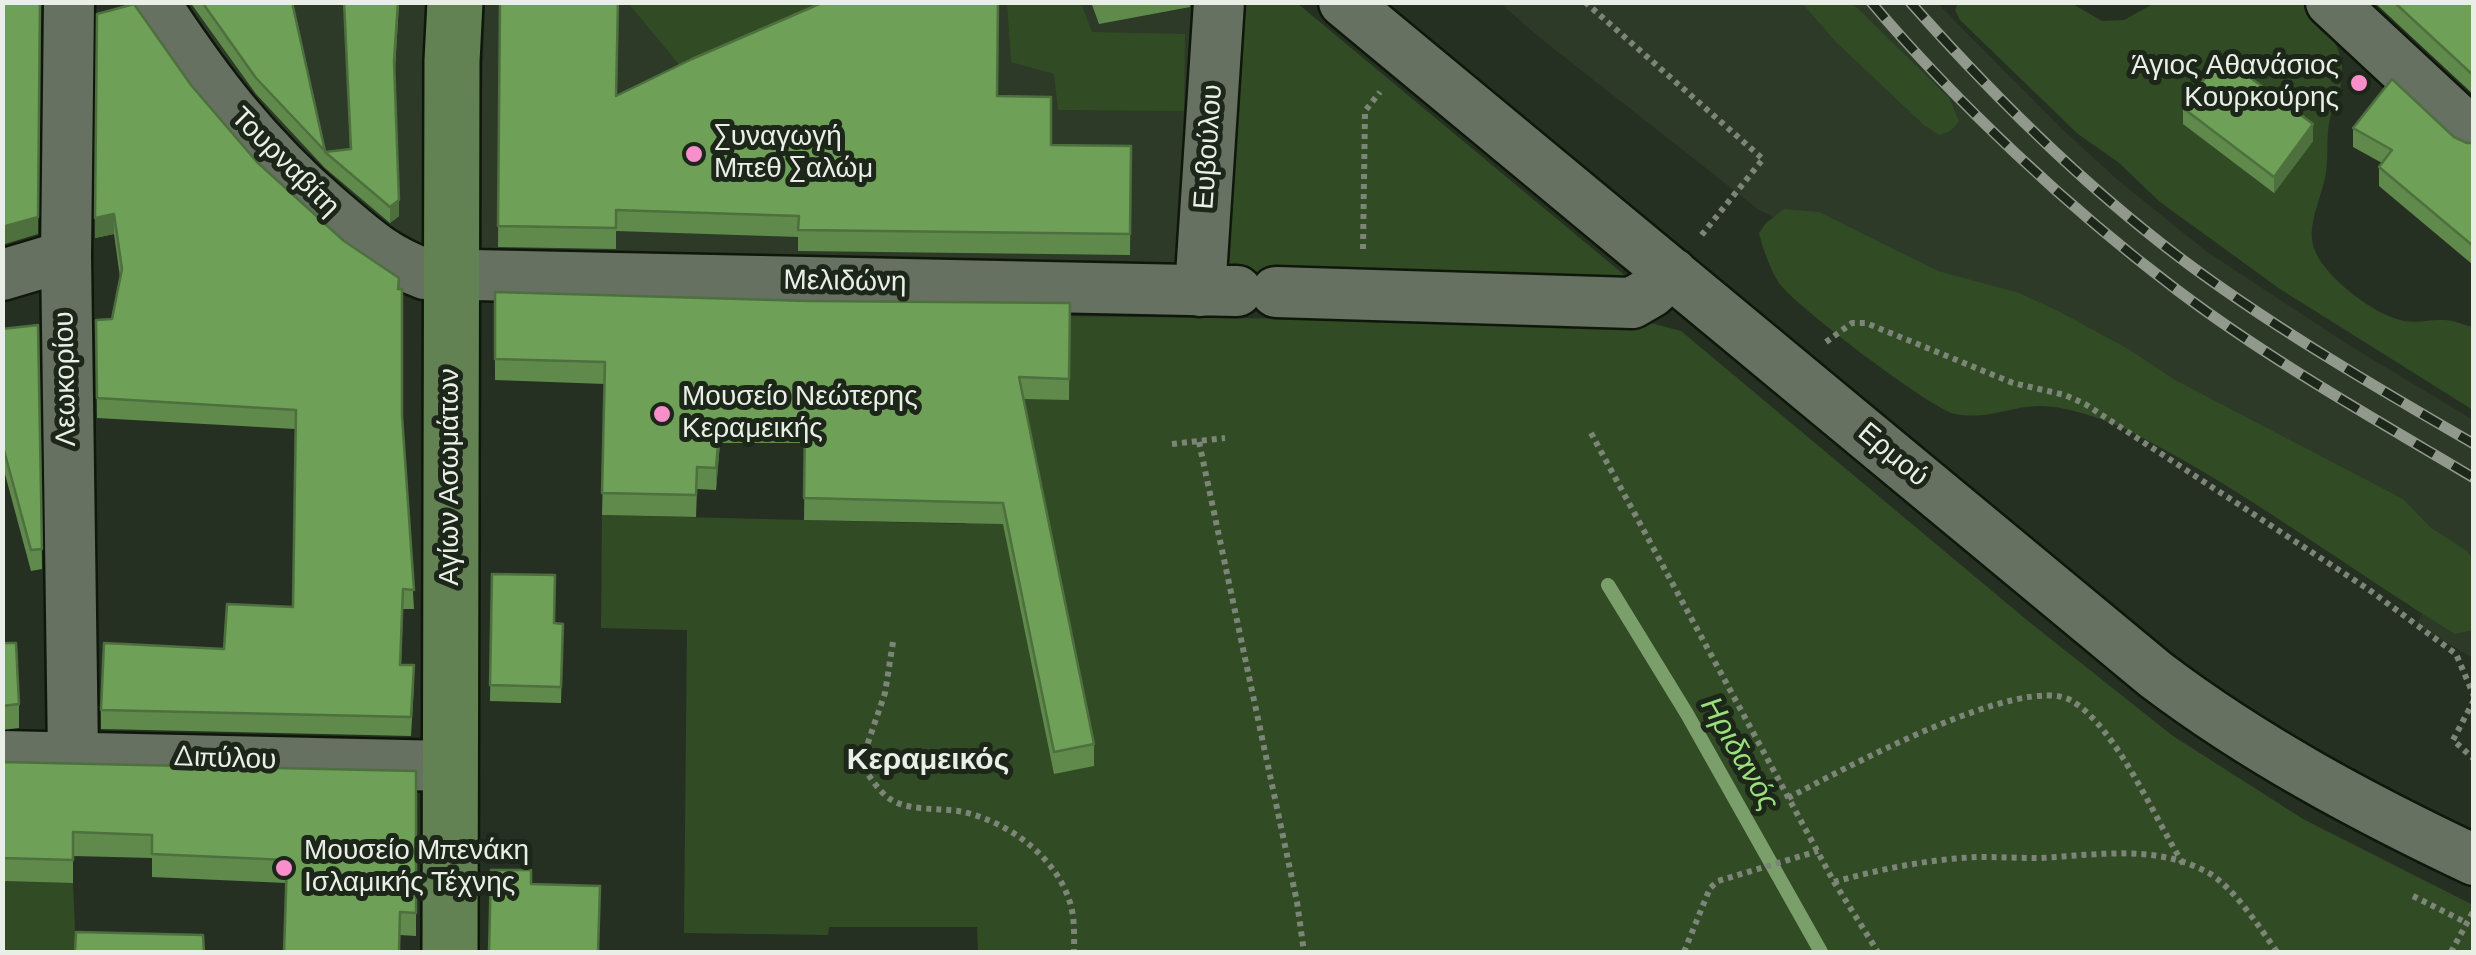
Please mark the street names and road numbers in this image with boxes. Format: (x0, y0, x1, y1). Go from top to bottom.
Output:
street label: Ευβούλου (1189, 83, 1231, 211)
street label: Τουρναβίτη (223, 102, 345, 224)
street label: Μελιδώνη (783, 265, 907, 301)
street label: Λεωκορίου (49, 311, 85, 447)
street label: Αγίων Ασωμάτων (434, 368, 468, 586)
street label: Ερμού (1850, 417, 1934, 495)
street label: Διπύλου (173, 741, 277, 779)

